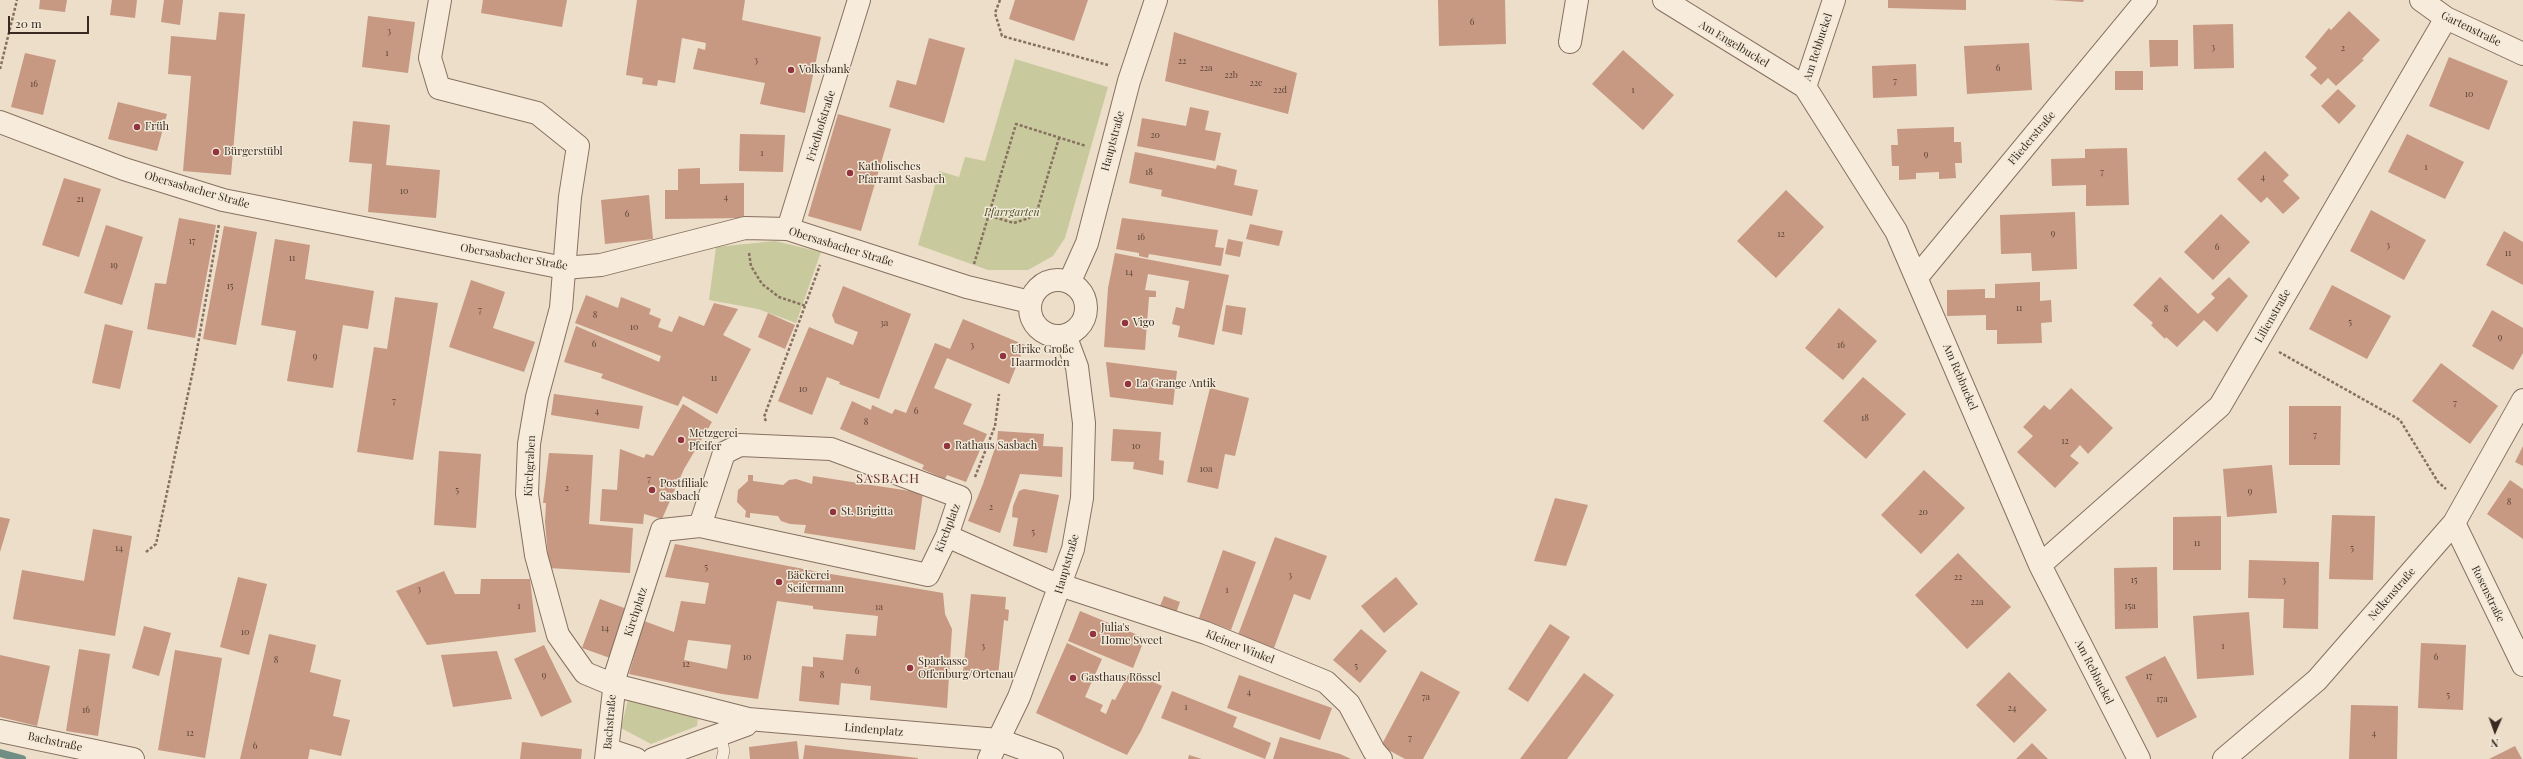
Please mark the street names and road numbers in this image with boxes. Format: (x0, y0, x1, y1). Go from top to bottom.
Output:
street label: Gartenstraße (2439, 9, 2503, 49)
street label: Am Rebbuckel (1801, 11, 1835, 83)
street label: Am Engelbuckel (1697, 18, 1771, 70)
street label: Friedhofstraße (804, 89, 838, 163)
street label: Fliederstraße (2006, 108, 2058, 168)
street label: Hauptstraße (1099, 110, 1127, 172)
street label: Obersasbacher Straße (143, 169, 251, 211)
street label: Obersasbacher Straße (787, 225, 895, 269)
street label: Obersasbacher Straße (459, 241, 569, 273)
street label: Lilienstraße (2252, 287, 2294, 345)
street label: Am Rebbuckel (1940, 342, 1980, 412)
street label: Kirchgraben (522, 435, 538, 497)
street label: Kirchplatz (933, 502, 963, 554)
street label: Hauptstraße (1052, 533, 1082, 595)
street label: Rosenstraße (2469, 564, 2507, 624)
street label: Nelkenstraße (2366, 565, 2418, 623)
street label: Kirchplatz (622, 586, 650, 638)
street label: Kleiner Winkel (1204, 627, 1276, 667)
street label: Am Rebbuckel (2072, 638, 2116, 706)
street label: Bachstraße (601, 694, 619, 750)
street label: Lindenplatz (844, 721, 904, 739)
street label: Bachstraße (27, 730, 83, 754)

